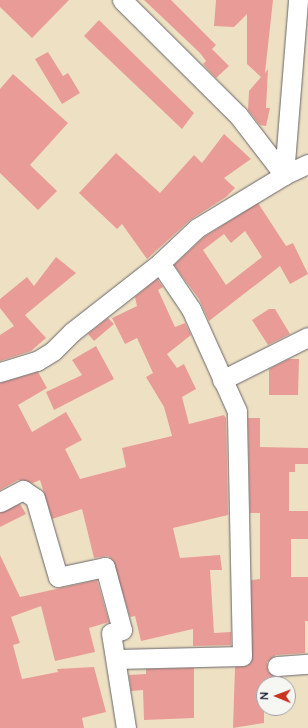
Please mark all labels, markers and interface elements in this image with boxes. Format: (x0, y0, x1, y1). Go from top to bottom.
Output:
north arrow (256, 676, 296, 716)
text: N (257, 692, 272, 699)

